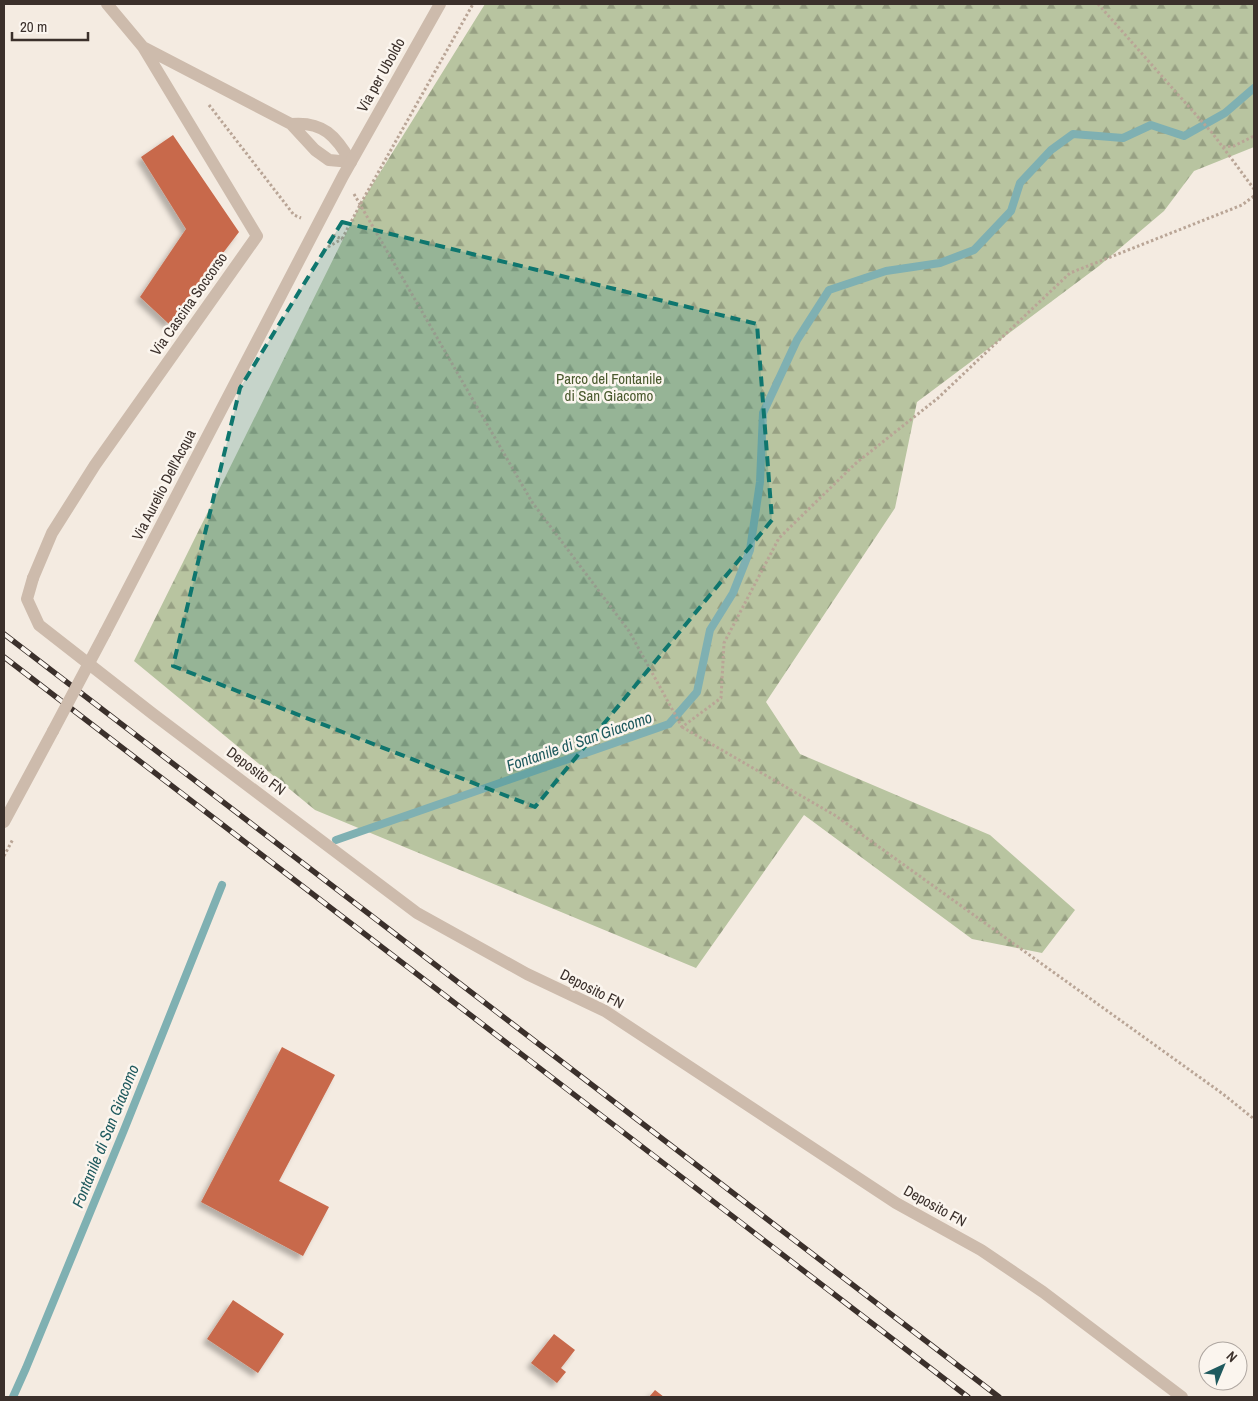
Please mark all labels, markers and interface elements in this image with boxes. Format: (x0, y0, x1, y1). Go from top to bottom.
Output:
scale bar (12, 10, 89, 42)
text: 20 m (20, 16, 47, 37)
street label: Via per Uboldo (352, 34, 410, 116)
street label: Via Cascina Soccorso (145, 248, 232, 359)
park label: Parco del Fontanile di San Giacomo (556, 368, 662, 406)
street label: Via Aurelio Dell'Acqua (127, 426, 201, 544)
water label: Fontanile di San Giacomo (503, 706, 655, 776)
street label: Deposito FN (222, 741, 290, 800)
street label: Deposito FN (557, 964, 628, 1014)
water label: Fontanile di San Giacomo (66, 1061, 144, 1211)
street label: Deposito FN (900, 1180, 971, 1231)
north arrow (1198, 1341, 1248, 1391)
text: N (1223, 1347, 1241, 1366)

